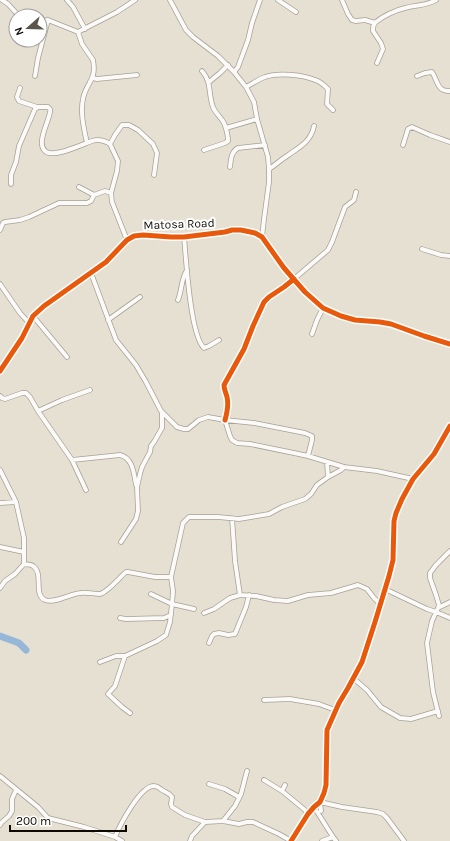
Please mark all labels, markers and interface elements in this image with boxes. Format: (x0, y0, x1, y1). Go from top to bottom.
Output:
north arrow (8, 8, 48, 48)
text: N (12, 25, 27, 37)
street label: Matosa Road (143, 216, 215, 232)
scale bar (10, 807, 126, 833)
text: 200 m (16, 814, 51, 828)

